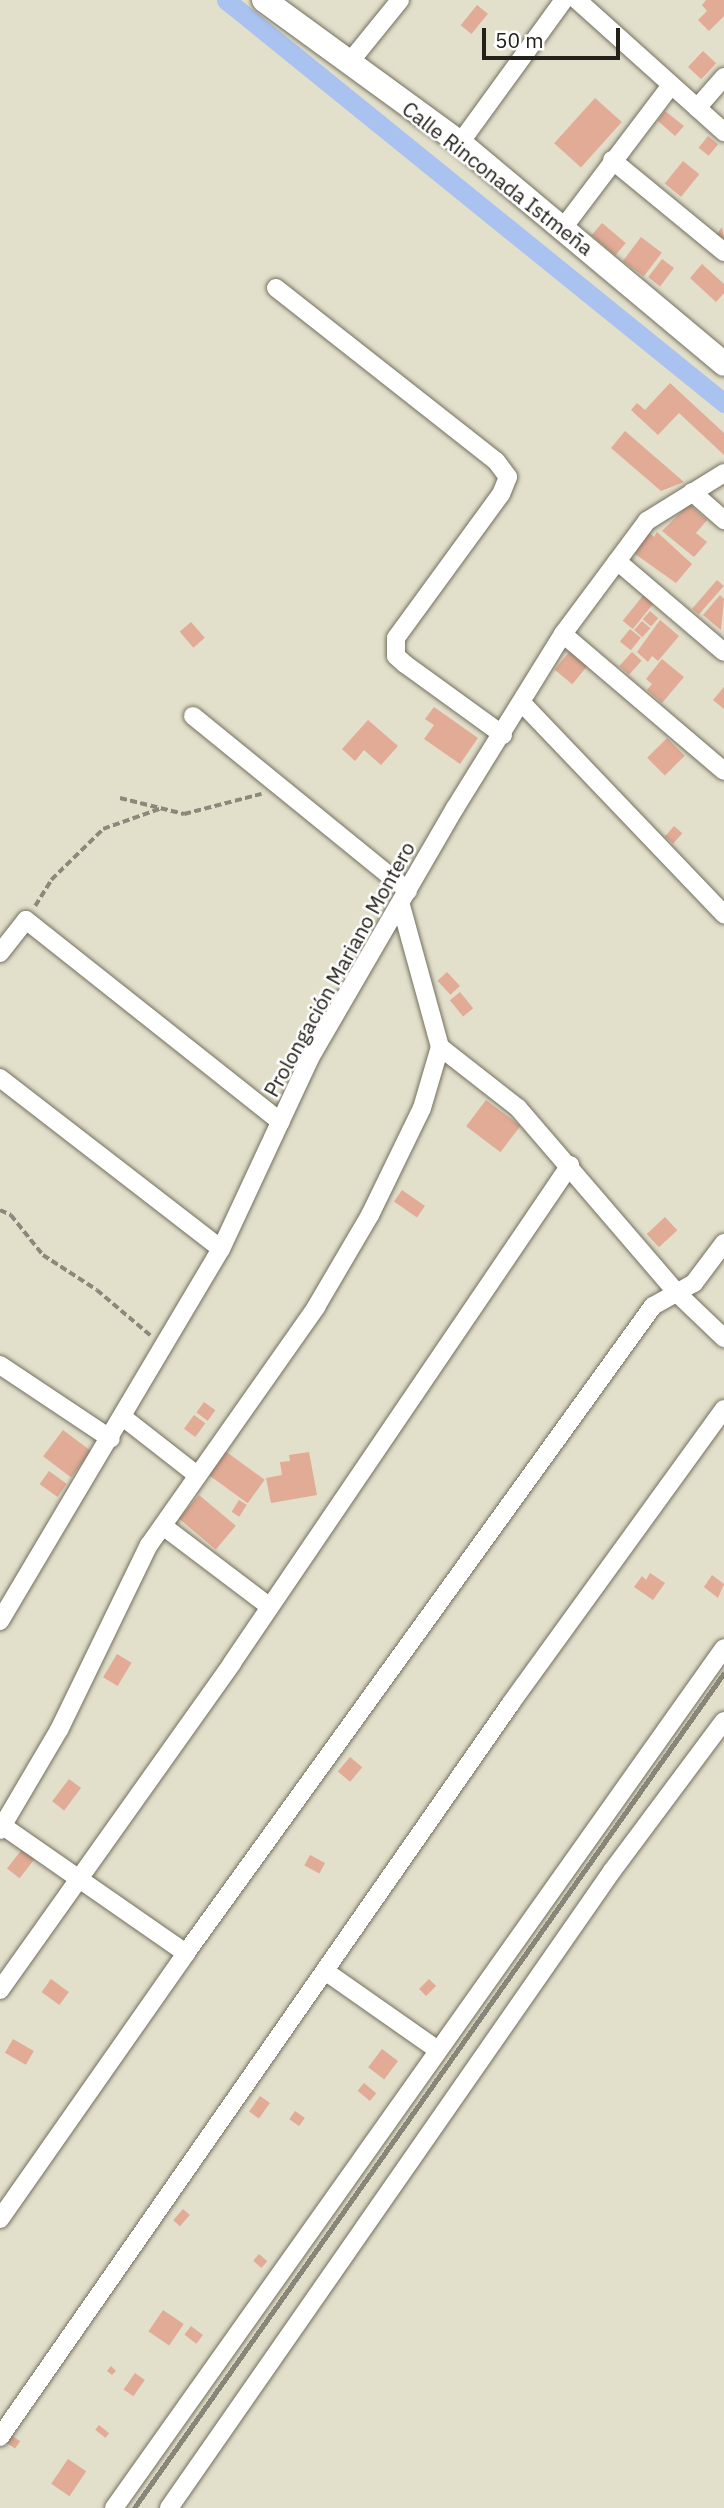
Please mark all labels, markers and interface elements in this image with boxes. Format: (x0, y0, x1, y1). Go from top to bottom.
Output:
scale bar (486, 14, 624, 58)
text: 50 m (495, 26, 544, 54)
street label: Calle Rinconada Istmeña (398, 96, 598, 260)
street label: Prolongación Mariano Montero (258, 837, 420, 1101)

